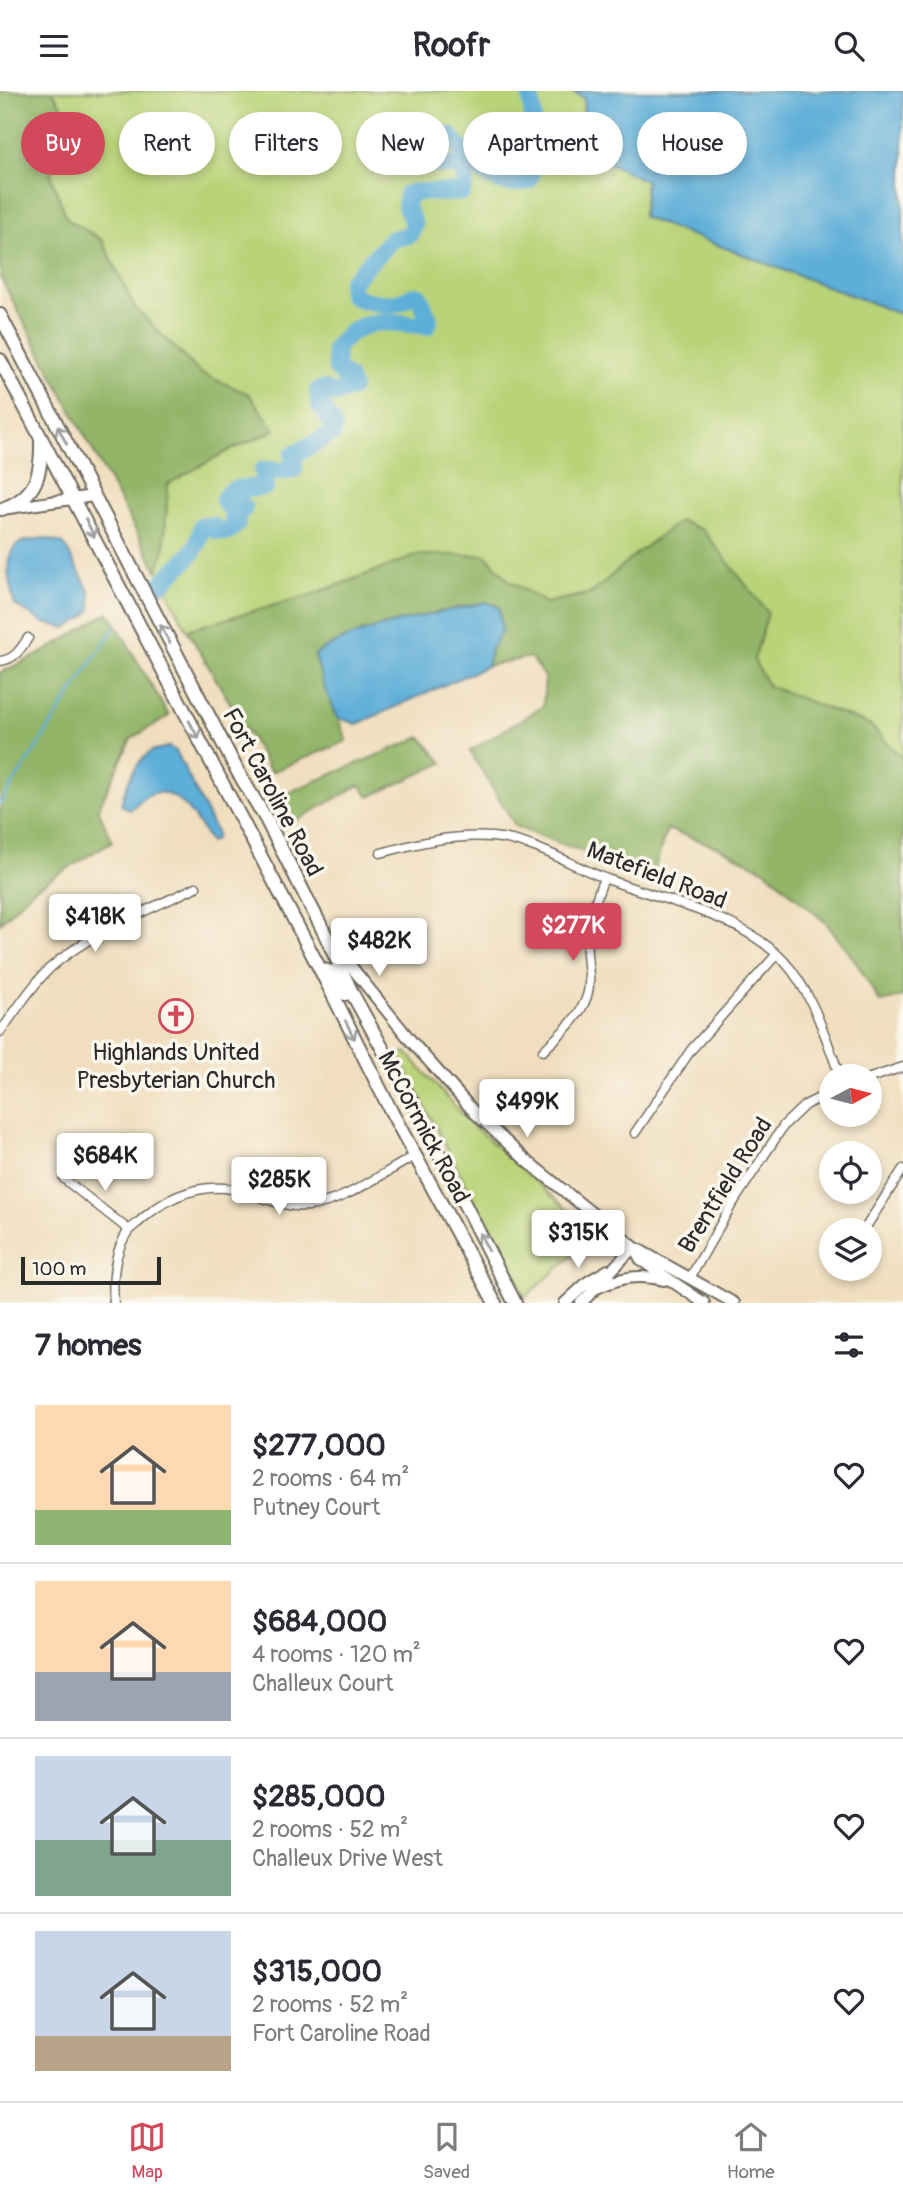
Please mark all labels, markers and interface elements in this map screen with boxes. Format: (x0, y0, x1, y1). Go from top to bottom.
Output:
text: Roofr (413, 26, 490, 66)
icon: menu (35, 27, 73, 65)
icon: search (830, 27, 868, 65)
chip: Buy (21, 112, 105, 175)
chip: Rent (119, 112, 215, 175)
chip: Filters (229, 112, 342, 175)
chip: New (356, 112, 449, 175)
chip: Apartment (463, 112, 623, 175)
chip: House (637, 112, 747, 175)
one-way arrow (54, 425, 68, 446)
one-way arrow (83, 517, 97, 538)
one-way arrow (158, 624, 172, 645)
street label: Fort Caroline Road (216, 703, 329, 881)
one-way arrow (188, 719, 201, 740)
street label: Matefield Road (583, 836, 731, 915)
pin: $418K (46, 895, 144, 954)
text: $418K (65, 902, 125, 931)
pin: $277K (524, 903, 622, 963)
text: $277K (541, 911, 605, 940)
pin: $482K (330, 919, 428, 978)
text: $482K (347, 926, 411, 955)
church icon: Highlands United Presbyterian Church (157, 997, 195, 1035)
one-way arrow (344, 1019, 357, 1040)
place label: Highlands United Presbyterian Church (76, 1038, 276, 1095)
street label: McCormick Road (371, 1046, 476, 1208)
north arrow (819, 1064, 882, 1127)
map controls (819, 1064, 882, 1281)
pin: $499K (478, 1079, 576, 1139)
text: $499K (495, 1087, 559, 1116)
street label: Brentfield Road (672, 1112, 779, 1258)
pin: $684K (56, 1133, 154, 1193)
text: $684K (73, 1141, 137, 1170)
button: locate (819, 1141, 882, 1204)
pin: $285K (230, 1157, 328, 1217)
text: $285K (247, 1165, 311, 1194)
pin: $315K (529, 1211, 627, 1270)
text: $315K (548, 1218, 608, 1247)
button: layers (819, 1218, 882, 1281)
one-way arrow (477, 1232, 491, 1253)
scale bar (21, 1254, 161, 1286)
text: 100 m (32, 1257, 86, 1281)
icon: filters (830, 1326, 868, 1364)
text: 7 homes (35, 1327, 142, 1364)
text: $277,000 (252, 1427, 386, 1464)
icon: home (91, 1433, 175, 1517)
icon: heart (830, 1456, 868, 1494)
text: 2 rooms · 64 m² (252, 1464, 409, 1493)
text: Putney Court (252, 1493, 380, 1522)
text: $684,000 (252, 1603, 387, 1640)
icon: home (91, 1609, 175, 1693)
icon: heart (830, 1632, 868, 1670)
text: 4 rooms · 120 m² (252, 1640, 421, 1669)
text: Challeux Court (252, 1669, 394, 1698)
text: $285,000 (252, 1778, 386, 1815)
icon: home (91, 1784, 175, 1868)
icon: heart (830, 1807, 868, 1845)
text: 2 rooms · 52 m² (252, 1815, 408, 1844)
text: Challeux Drive West (252, 1844, 443, 1873)
text: $315,000 (252, 1953, 382, 1990)
icon: home (91, 1959, 175, 2043)
icon: heart (830, 1982, 868, 2020)
text: 2 rooms · 52 m² (252, 1990, 408, 2019)
text: Fort Caroline Road (252, 2019, 431, 2048)
tab: Map (128, 2118, 166, 2184)
tab: Saved (423, 2118, 470, 2184)
tab: Home (727, 2118, 775, 2184)

